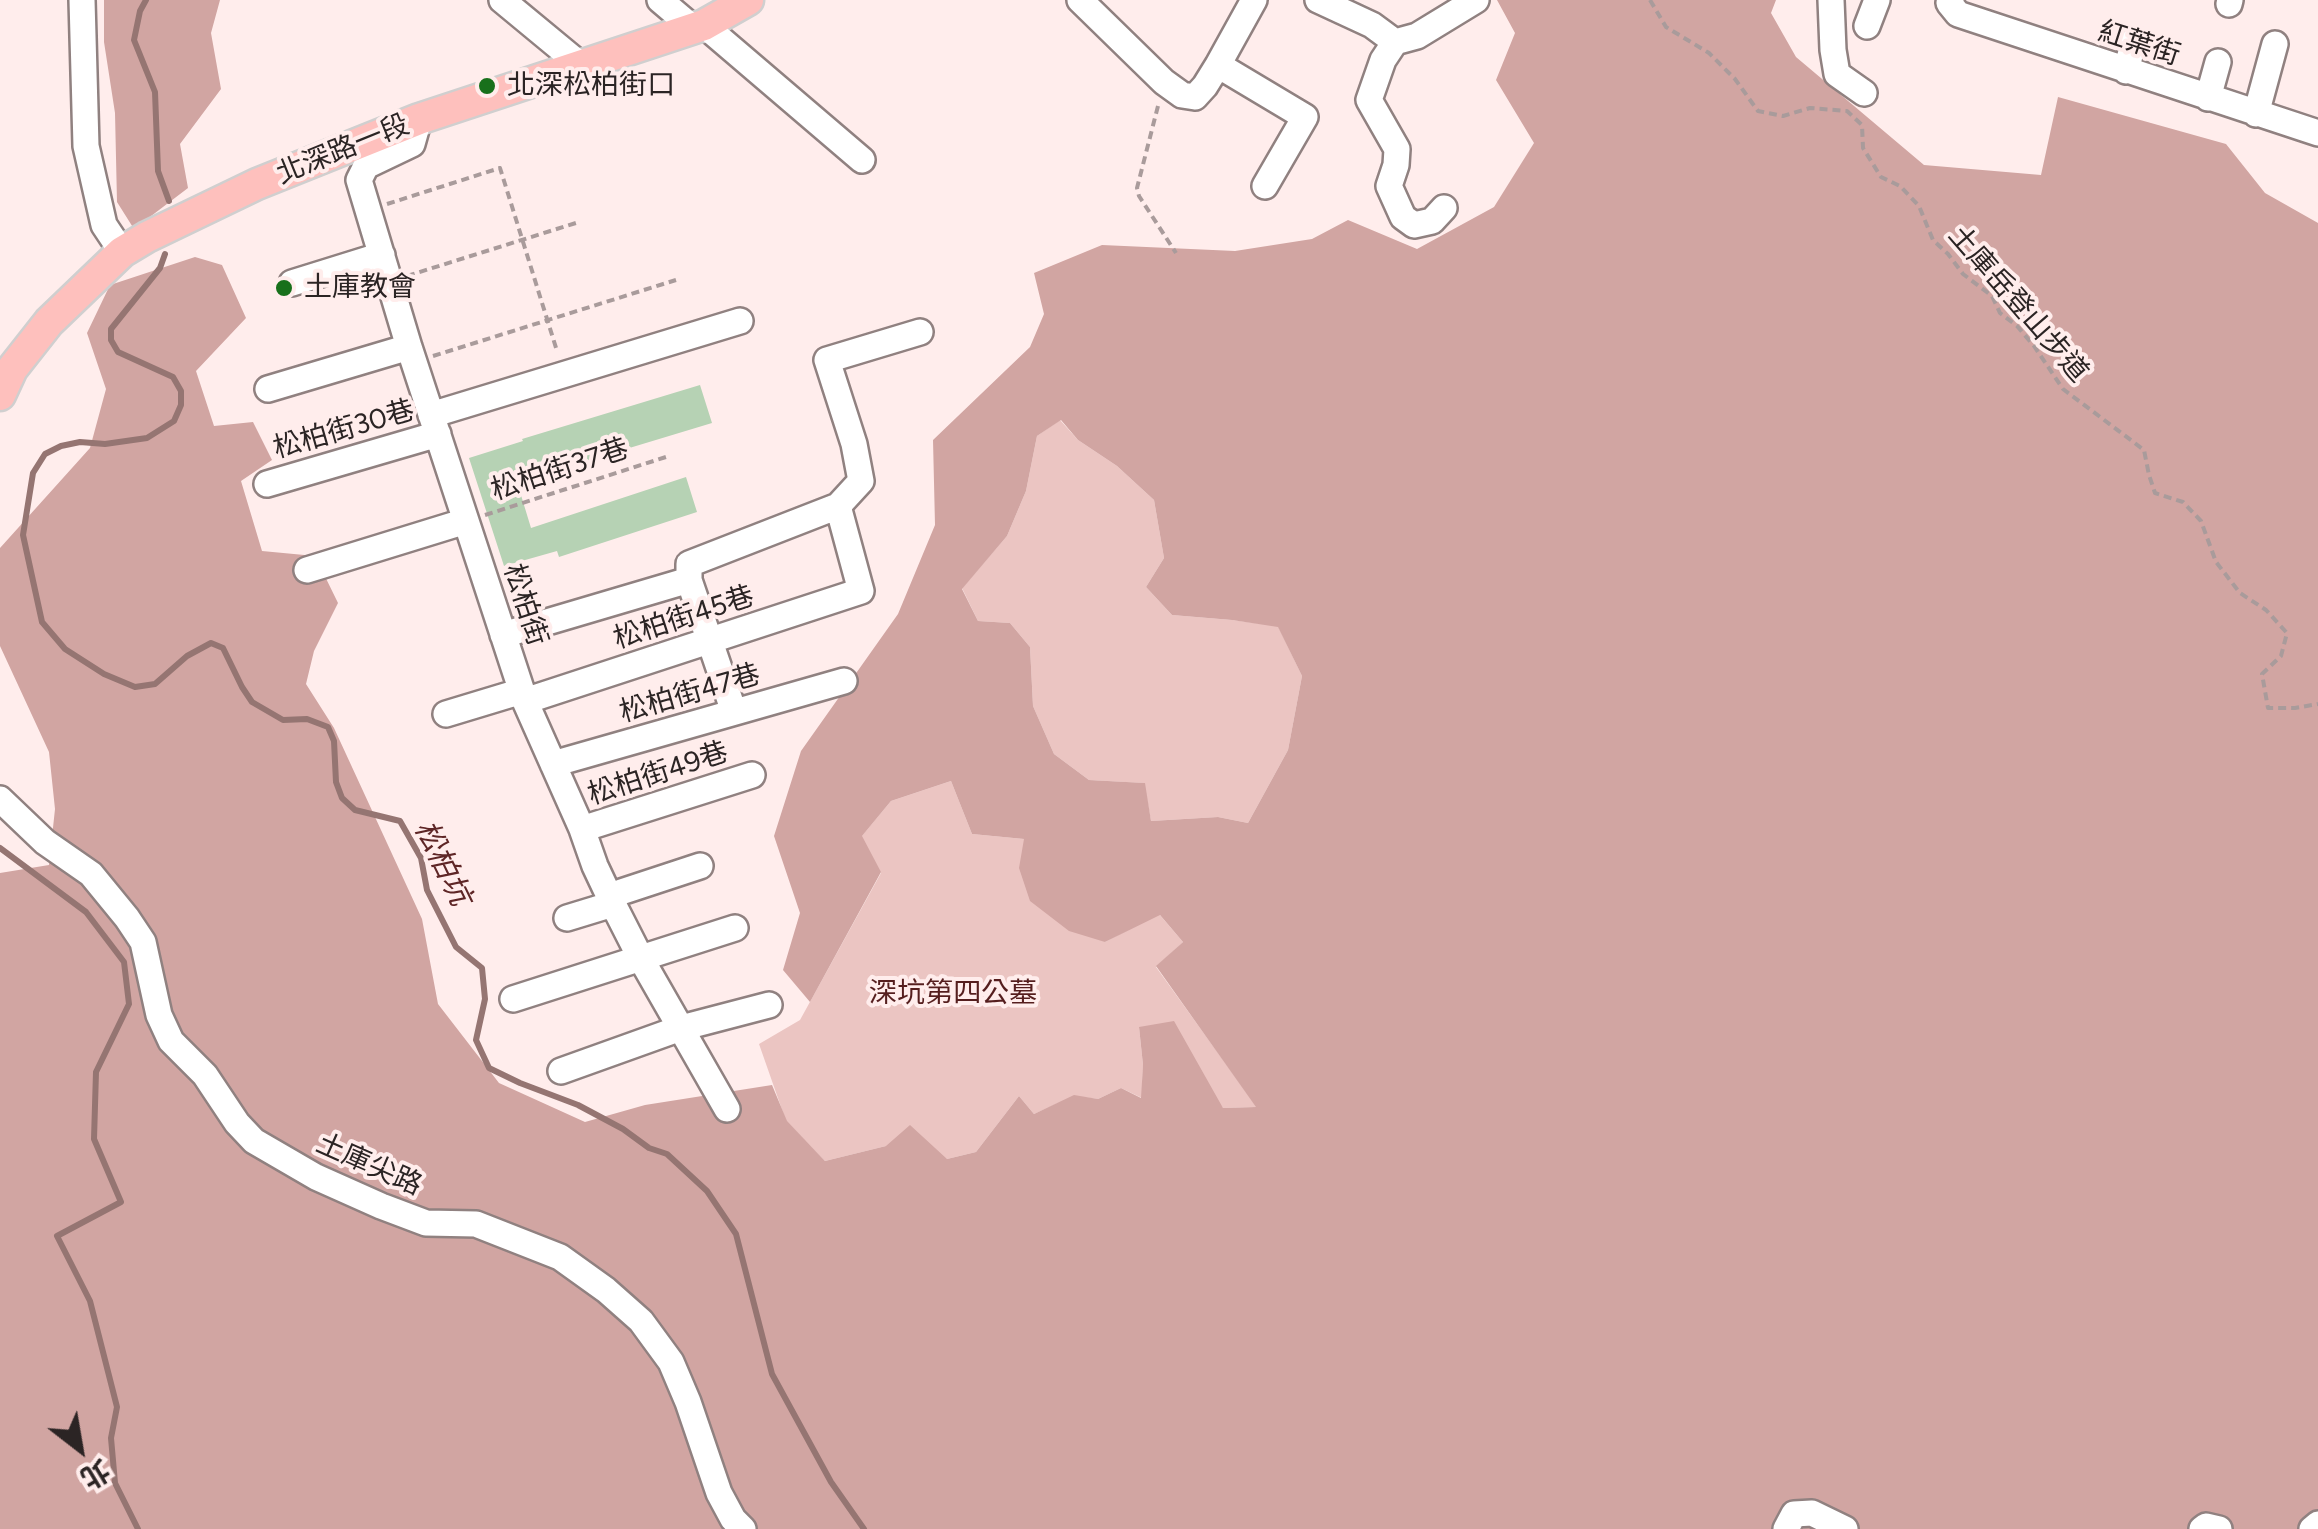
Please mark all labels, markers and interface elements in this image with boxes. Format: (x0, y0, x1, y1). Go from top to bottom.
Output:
street label: 紅葉街 (2094, 15, 2184, 73)
place label: 北深松柏街口 (507, 69, 675, 103)
marker: 北深松柏街口 (476, 75, 498, 97)
street label: 北深路一段 (272, 108, 414, 192)
street label: 土庫岳登山步道 (1941, 219, 2095, 389)
place label: 土庫教會 (304, 271, 416, 305)
marker: 土庫教會 (273, 277, 295, 299)
street label: 松柏街30巷 (270, 394, 418, 466)
street label: 松柏街37巷 (487, 432, 633, 508)
street label: 松柏街 (496, 560, 554, 650)
street label: 松柏街45巷 (610, 580, 758, 656)
street label: 松柏街47巷 (616, 658, 764, 730)
street label: 松柏街49巷 (584, 736, 732, 812)
water label: 松柏坑 (406, 815, 478, 911)
park label: 深坑第四公墓 (869, 977, 1037, 1011)
street label: 土庫尖路 (311, 1127, 427, 1203)
north arrow (30, 1399, 130, 1499)
text: 北 (75, 1453, 116, 1496)

